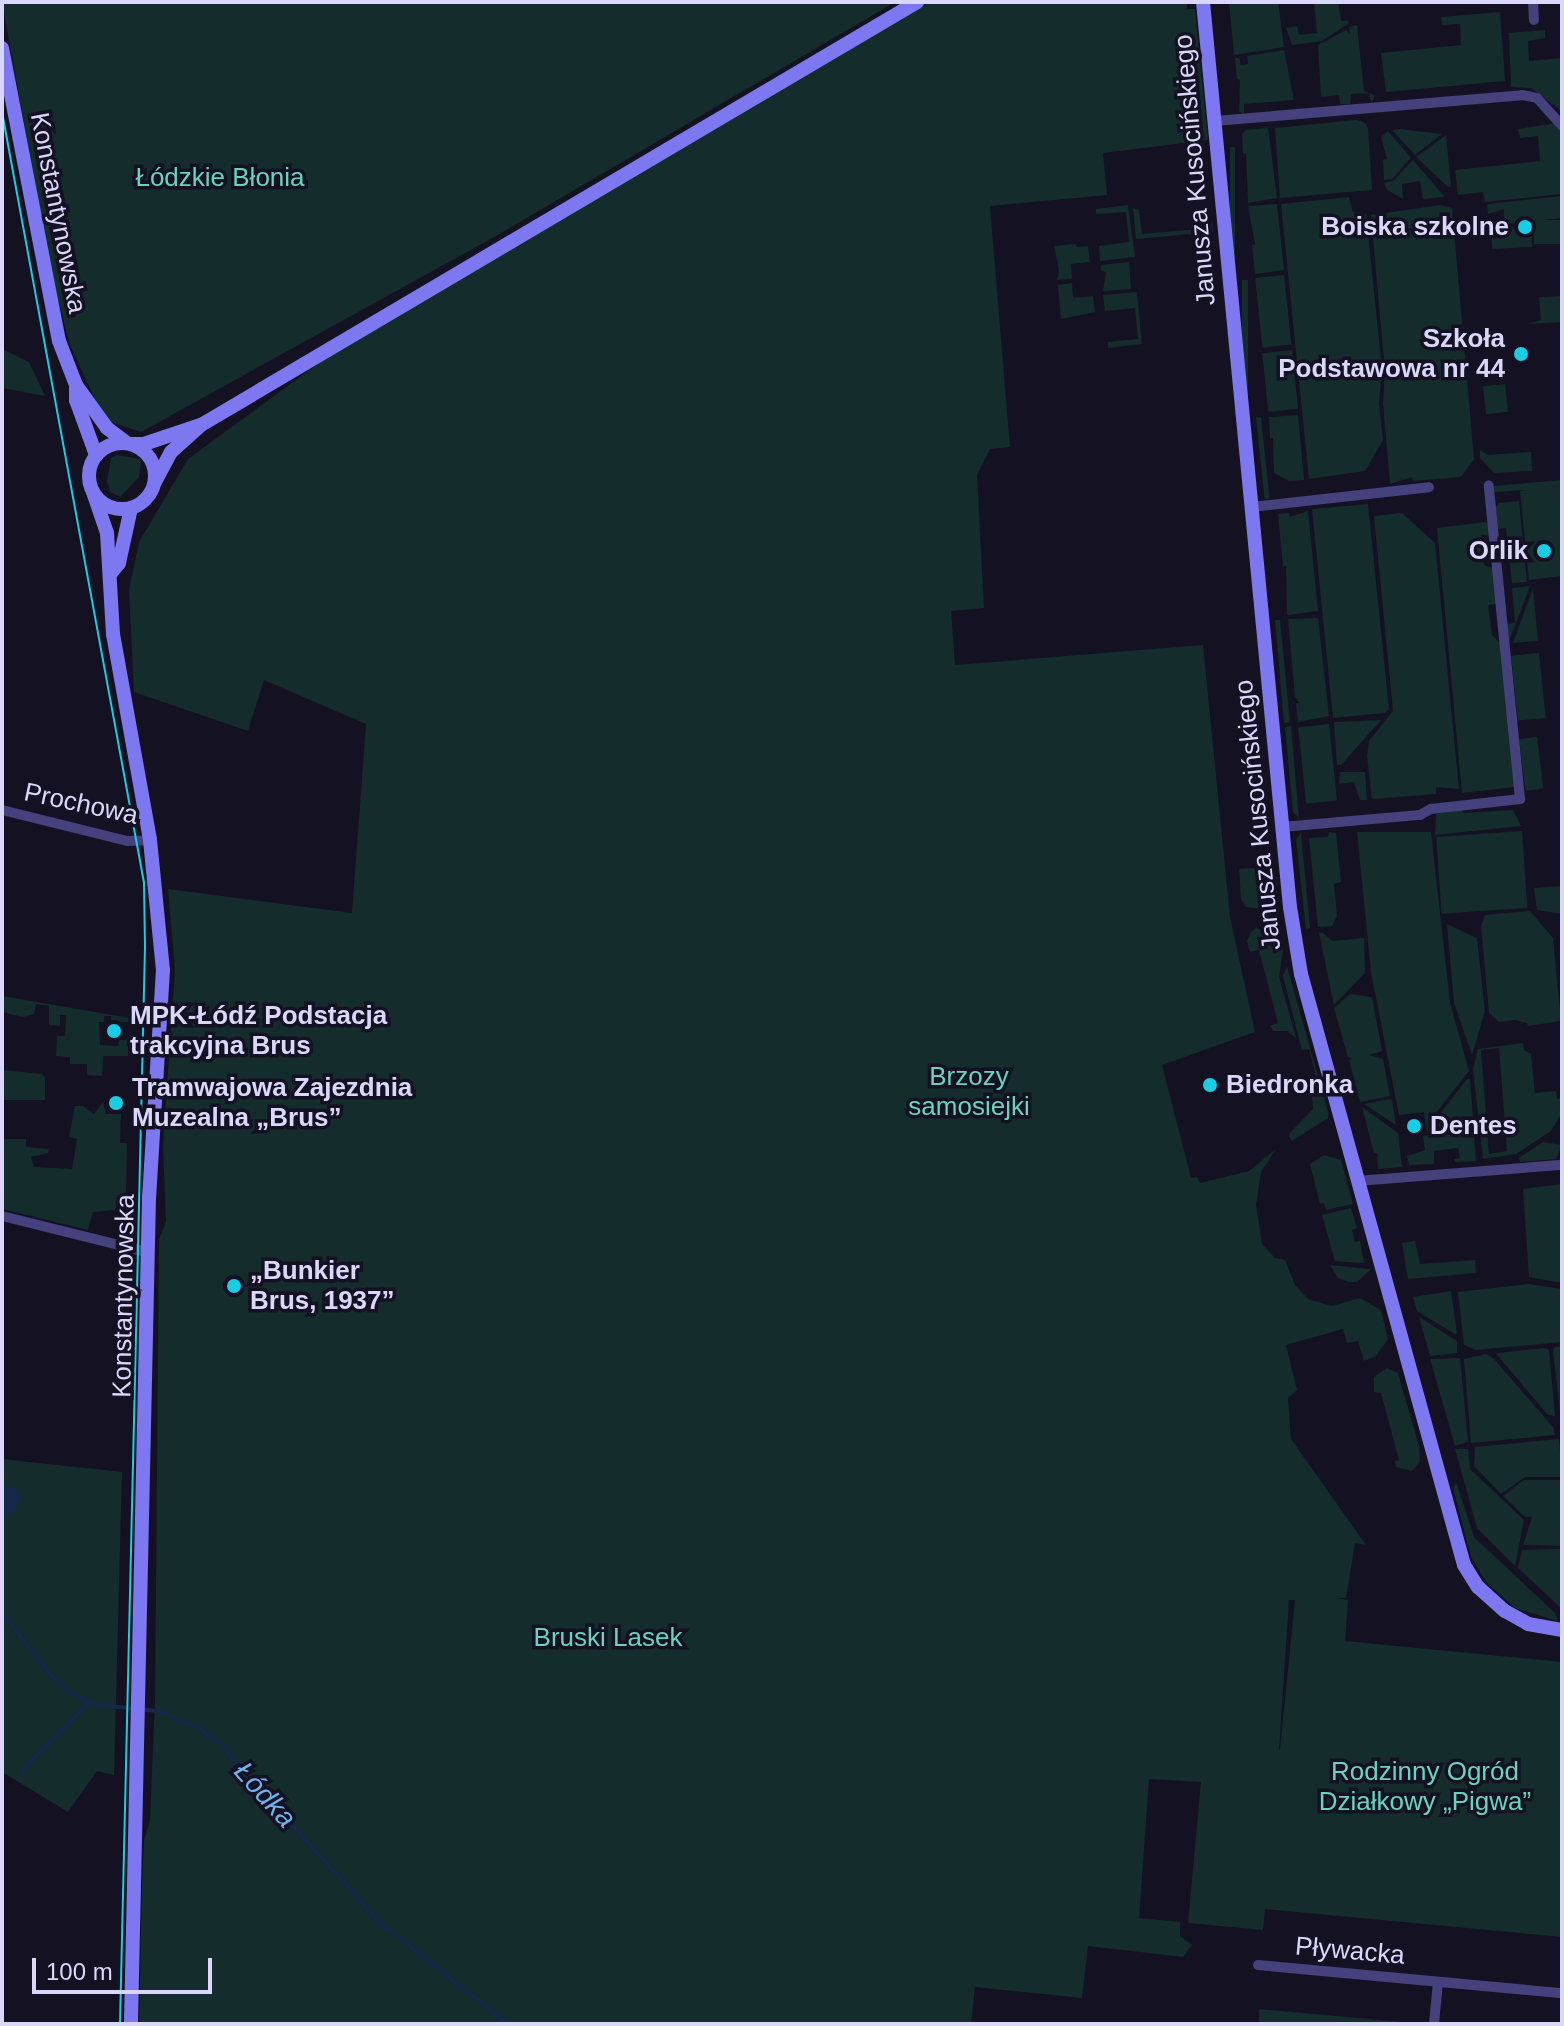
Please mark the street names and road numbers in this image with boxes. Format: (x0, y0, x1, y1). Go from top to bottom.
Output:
street label: Janusza Kusocińskiego (1168, 33, 1222, 307)
street label: Konstantynowska (23, 110, 93, 316)
street label: Janusza Kusocińskiego (1228, 678, 1288, 952)
street label: Prochowa (21, 777, 141, 831)
street label: Konstantynowska (107, 1194, 141, 1398)
street label: Pływacka (1294, 1931, 1406, 1971)

